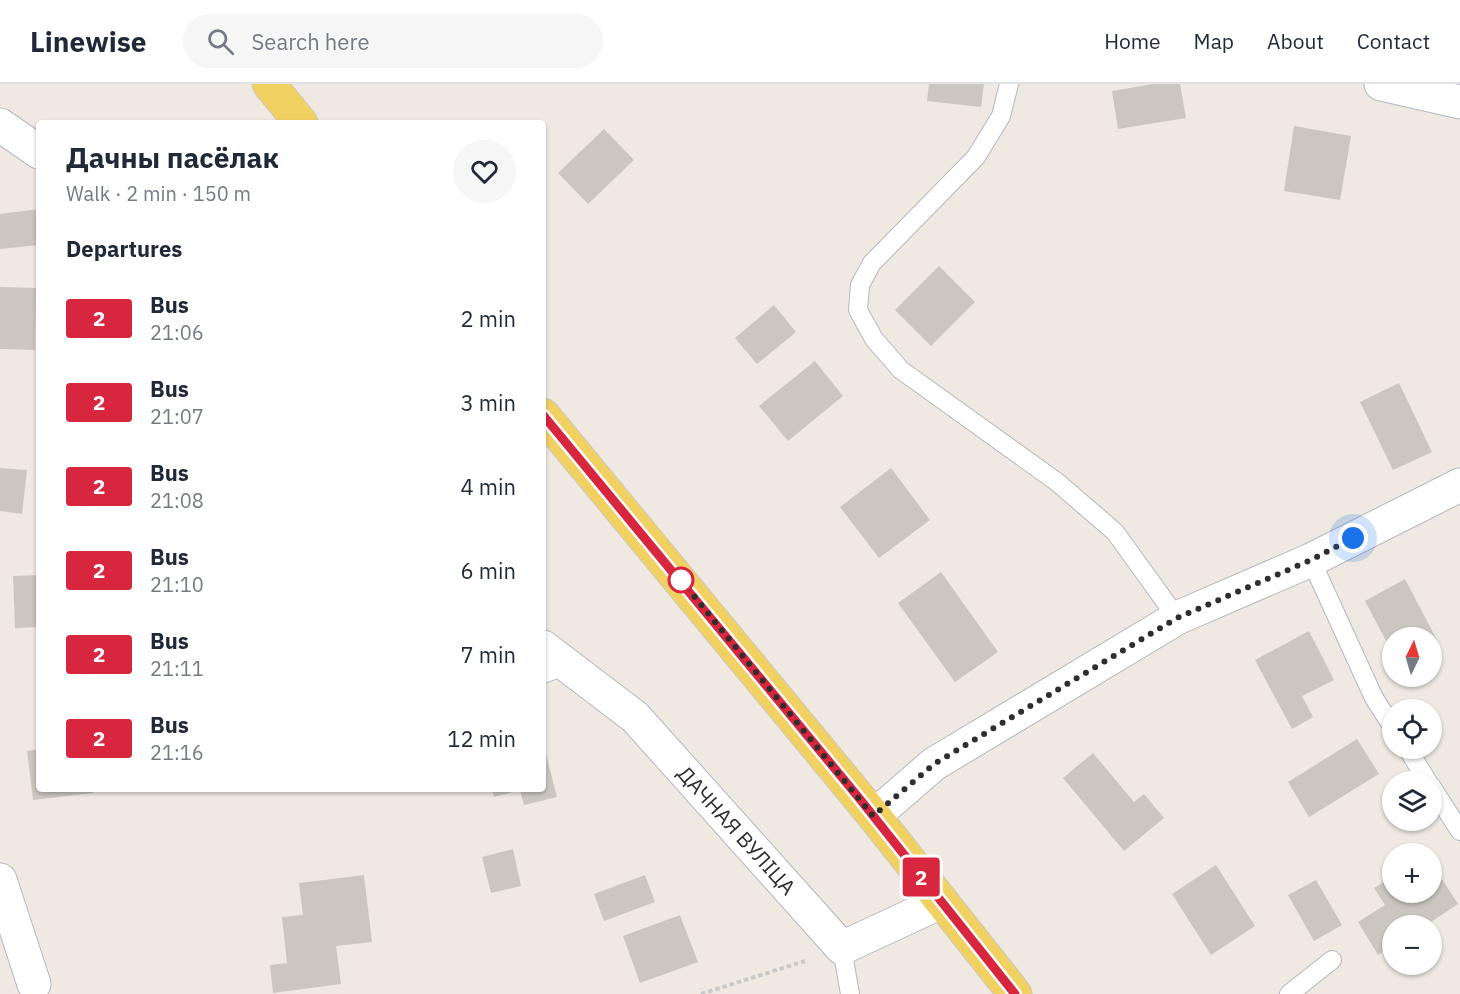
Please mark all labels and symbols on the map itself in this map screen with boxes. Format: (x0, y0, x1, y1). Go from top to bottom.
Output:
your location (1338, 523, 1368, 553)
unlabelled marker (668, 567, 694, 593)
north arrow (1382, 627, 1442, 687)
street label: ДАЧНАЯ ВУЛІЦА (672, 760, 802, 900)
line badge: 2 (902, 858, 940, 896)

